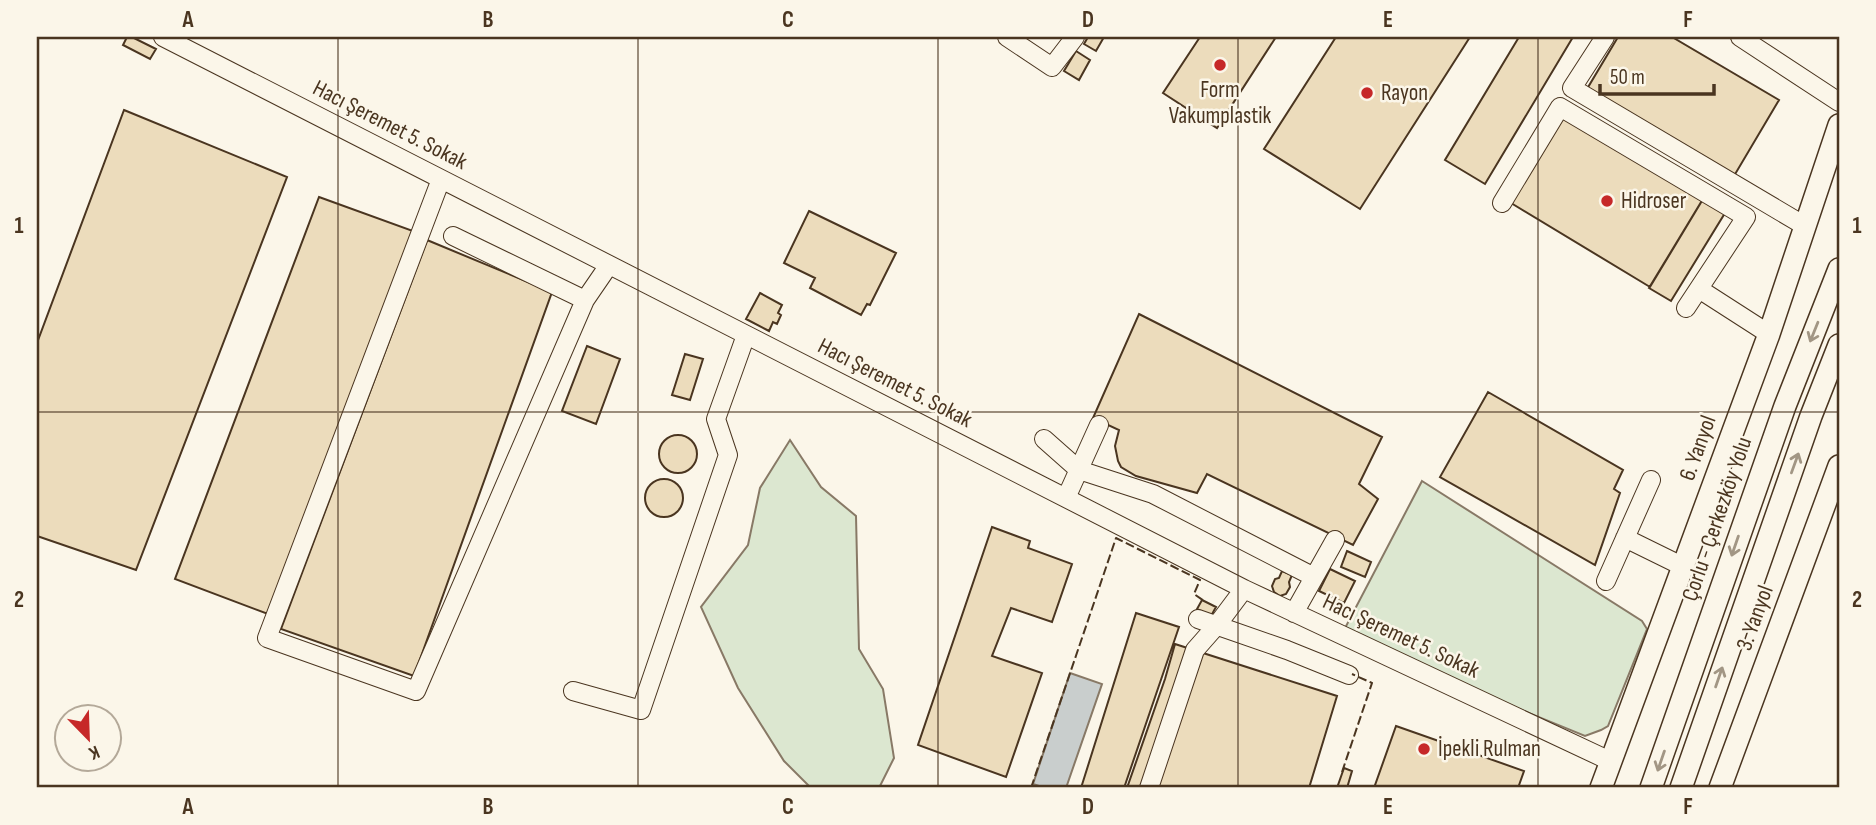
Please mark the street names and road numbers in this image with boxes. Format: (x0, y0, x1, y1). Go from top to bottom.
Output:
street label: Hacı Şeremet 5. Sokak (308, 74, 472, 176)
street label: Hacı Şeremet 5. Sokak (813, 332, 977, 434)
street label: 6. Yanyol (1673, 412, 1723, 484)
street label: Çorlu - Çerkezköy Yolu (1676, 433, 1758, 605)
street label: 3. Yanyol (1730, 582, 1780, 654)
street label: Hacı Şeremet 5. Sokak (1318, 587, 1484, 685)

